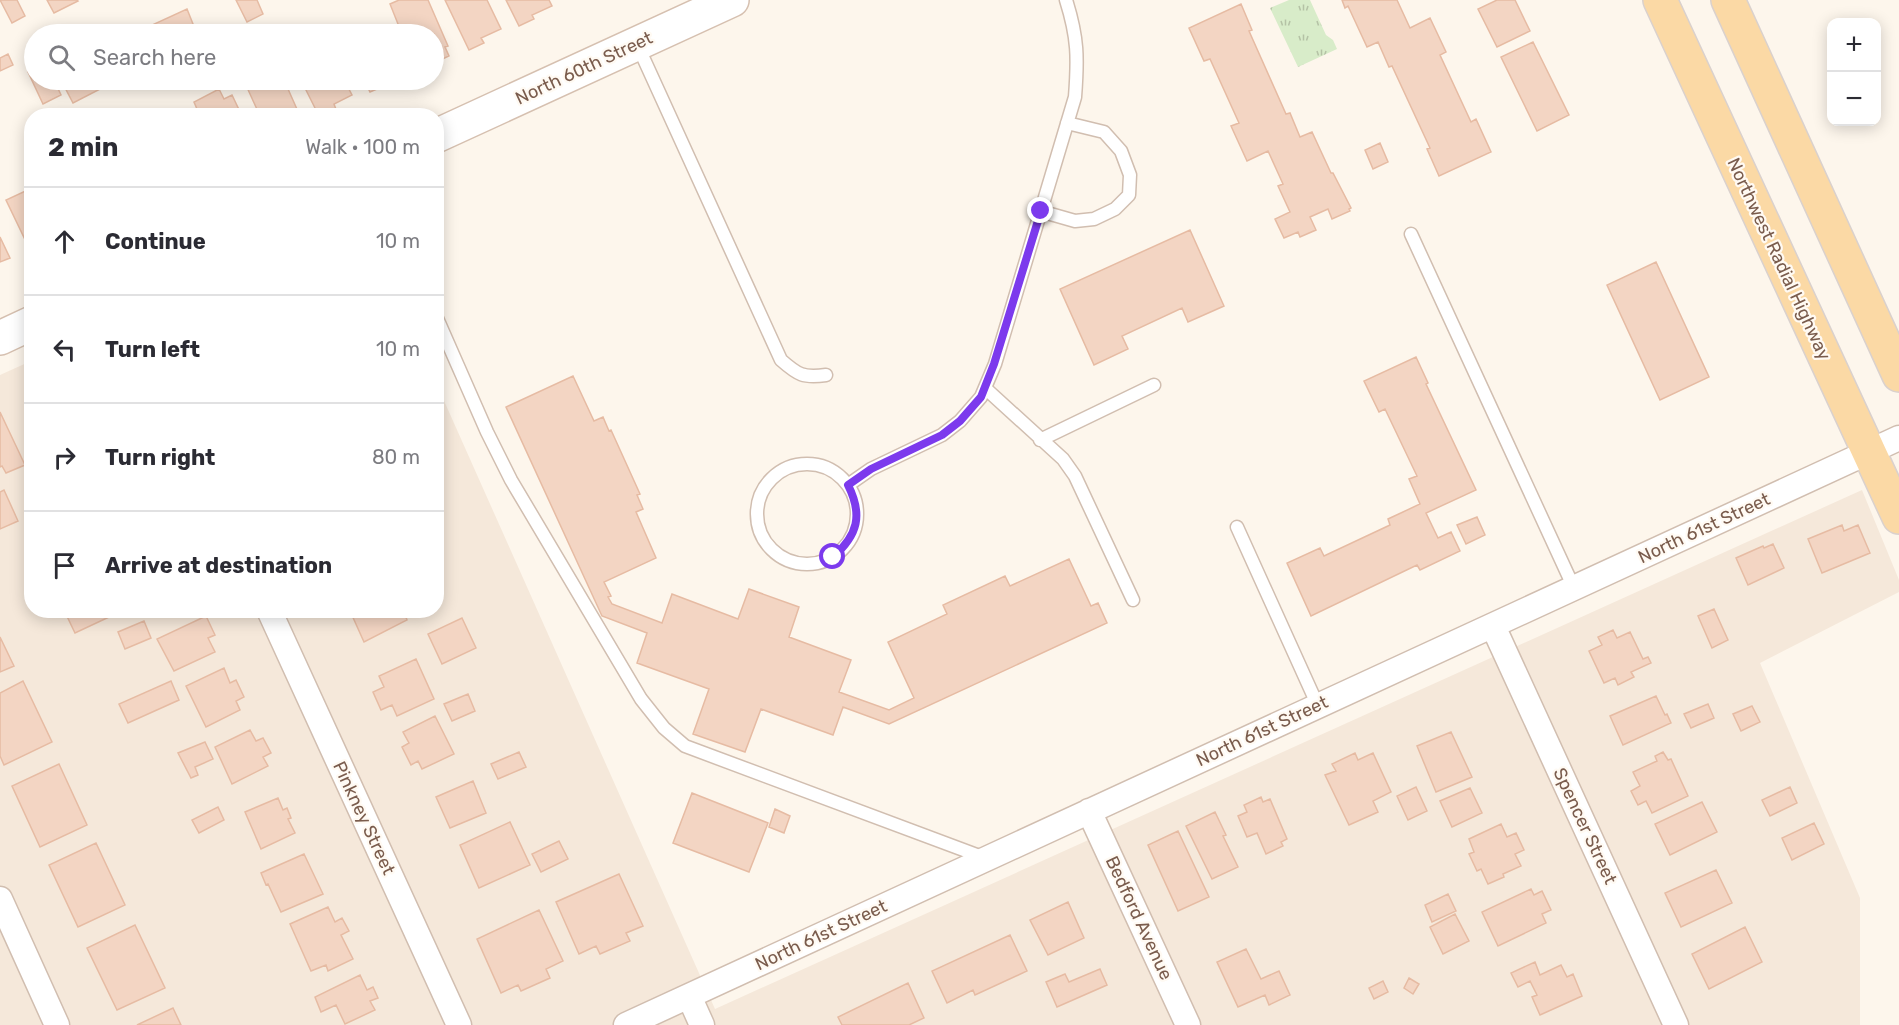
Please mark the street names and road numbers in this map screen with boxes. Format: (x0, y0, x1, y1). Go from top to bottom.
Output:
street label: North 60th Street (512, 27, 656, 109)
street label: Northwest Radial Highway (1722, 154, 1836, 364)
street label: North 61st Street (1635, 488, 1773, 568)
street label: North 61st Street (1193, 691, 1331, 771)
street label: Pinkney Street (328, 758, 400, 878)
street label: Spencer Street (1548, 764, 1622, 888)
street label: Bedford Avenue (1101, 853, 1177, 983)
street label: North 61st Street (752, 895, 890, 975)

